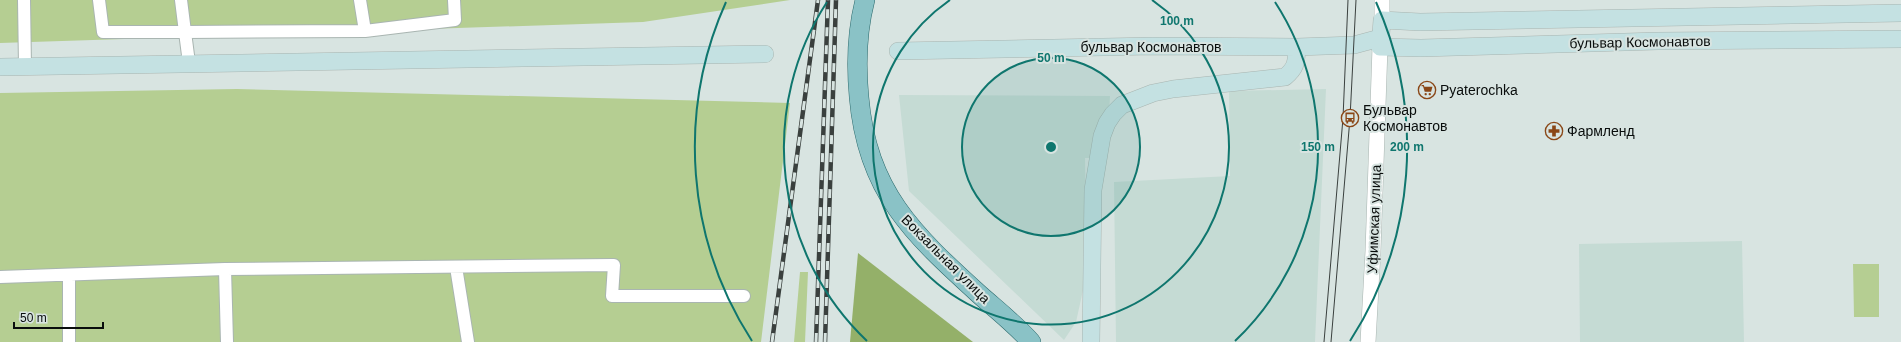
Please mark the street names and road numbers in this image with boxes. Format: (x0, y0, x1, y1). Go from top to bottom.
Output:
street label: бульвар Космонавтов (1569, 33, 1711, 51)
street label: бульвар Космонавтов (1080, 39, 1222, 55)
street label: Уфимская улица (1364, 164, 1384, 274)
street label: Вокзальная улица (898, 211, 994, 307)

